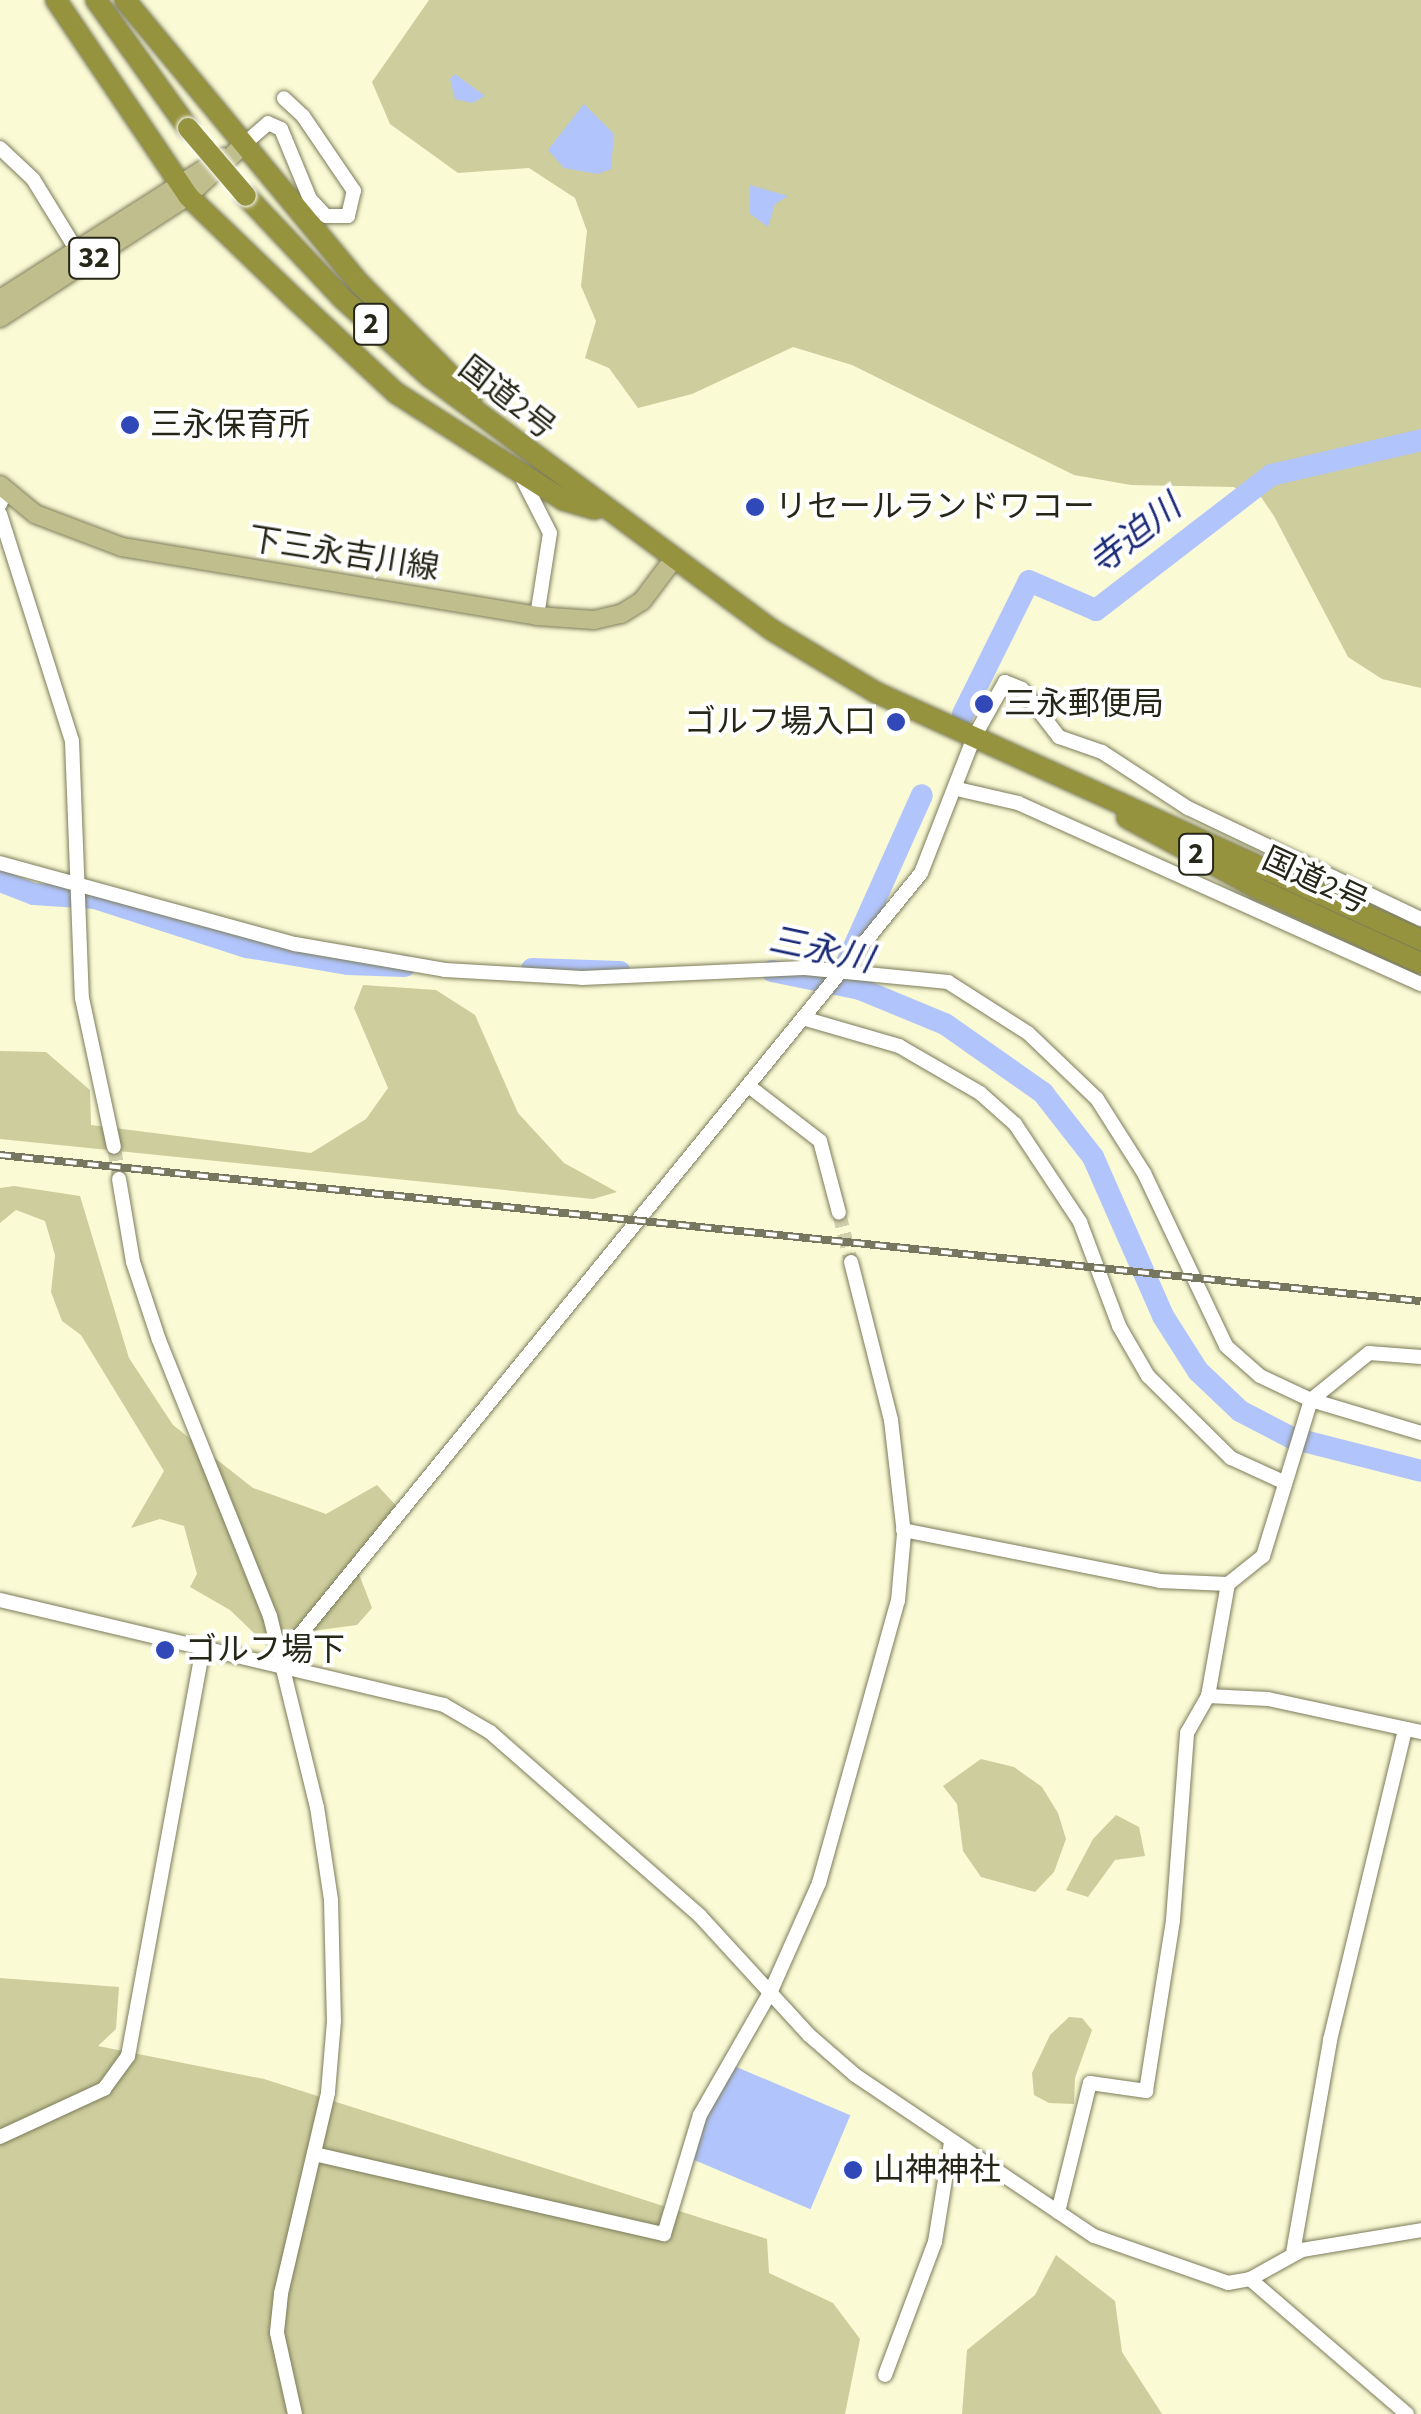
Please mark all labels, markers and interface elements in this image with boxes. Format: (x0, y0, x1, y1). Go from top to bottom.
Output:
road number: 32 (66, 233, 122, 283)
road number: 2 (351, 299, 391, 349)
street label: 国道2号 (451, 348, 563, 448)
place label: 三永保育所 (150, 406, 310, 444)
marker: 三永保育所 (119, 414, 141, 436)
water label: 寺迫川 (1081, 486, 1189, 584)
place label: リセールランドワコー (775, 488, 1095, 526)
marker: リセールランドワコー (744, 496, 766, 518)
street label: 下三永吉川線 (246, 520, 442, 588)
place label: 三永郵便局 (1004, 685, 1164, 723)
marker: 三永郵便局 (973, 693, 995, 715)
place label: ゴルフ場入口 (684, 703, 876, 741)
marker: ゴルフ場入口 (885, 711, 907, 733)
road number: 2 (1176, 829, 1216, 879)
street label: 国道2号 (1256, 840, 1374, 922)
water label: 三永川 (765, 919, 877, 981)
place label: ゴルフ場下 (185, 1631, 345, 1669)
marker: ゴルフ場下 (154, 1639, 176, 1661)
place label: 山神神社 (873, 2151, 1001, 2189)
marker: 山神神社 (842, 2159, 864, 2181)

